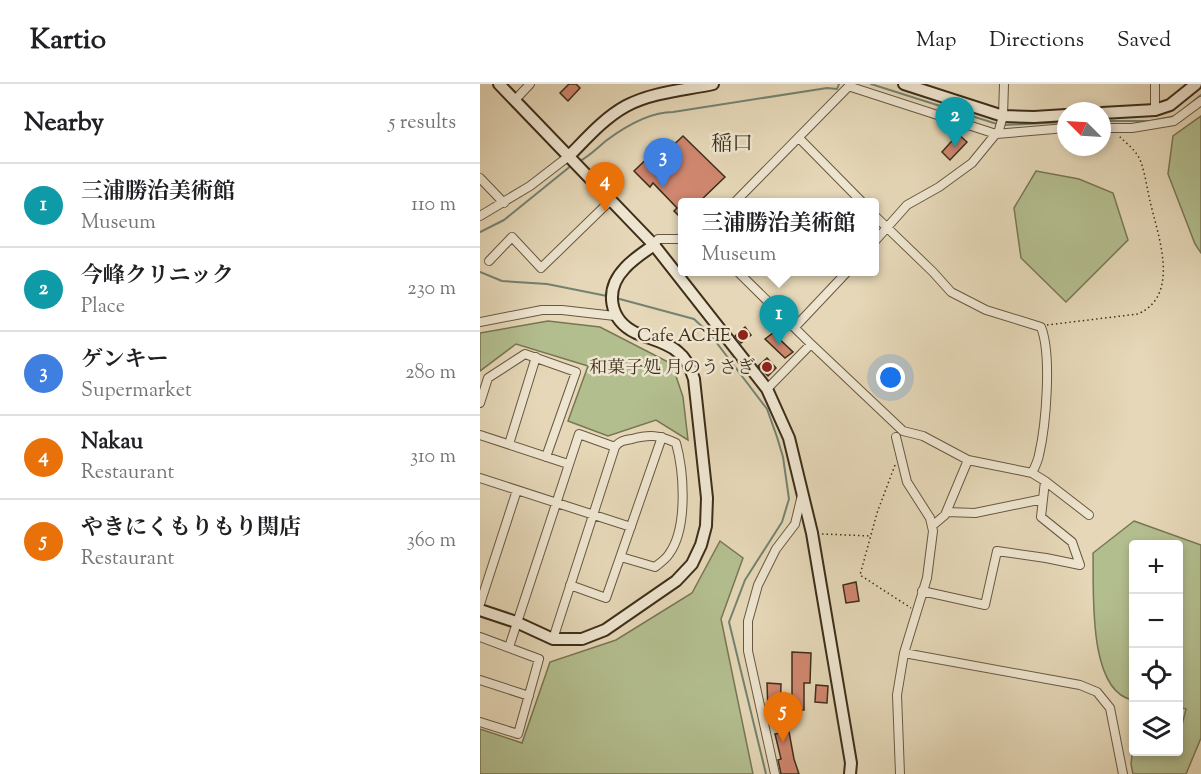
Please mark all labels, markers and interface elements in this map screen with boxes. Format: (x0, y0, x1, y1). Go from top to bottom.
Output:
text: Kartio (30, 21, 106, 61)
text: Map (916, 26, 956, 56)
text: Directions (989, 26, 1084, 56)
text: Saved (1117, 26, 1171, 56)
pin: 2 (936, 98, 974, 147)
north arrow (1057, 102, 1111, 156)
text: Nearby (24, 105, 104, 142)
text: 5 results (389, 109, 456, 138)
district label: 稲口 (711, 130, 753, 160)
pin: 3 (644, 138, 682, 188)
pin: 4 (586, 162, 624, 212)
text: 三浦勝治美術館 (81, 177, 235, 209)
text: 1 (40, 191, 47, 220)
text: 110 m (411, 191, 456, 220)
popup (678, 198, 879, 276)
text: Museum (81, 209, 156, 238)
text: 三浦勝治美術館 (701, 209, 856, 241)
text: Museum (701, 241, 776, 270)
text: 今峰クリニック (81, 261, 234, 293)
text: 2 (39, 275, 48, 304)
text: 230 m (407, 275, 456, 304)
text: Place (81, 293, 125, 322)
pin: 1 (760, 296, 798, 345)
place label: Cafe ACHE (637, 324, 731, 350)
marker: Cafe ACHE (736, 328, 750, 342)
text: ゲンキー (81, 345, 169, 377)
place label: 和菓子処 月のうさぎ (589, 356, 755, 382)
text: 3 (39, 359, 48, 388)
text: 280 m (405, 359, 456, 388)
marker: 和菓子処 月のうさぎ (760, 360, 774, 374)
your location (876, 363, 905, 392)
text: Supermarket (81, 377, 192, 406)
text: Nakau (81, 427, 143, 459)
text: 4 (38, 443, 49, 472)
text: 310 m (410, 443, 456, 472)
text: Restaurant (81, 459, 174, 488)
text: やきにくもりもり関店 (81, 513, 301, 545)
text: 5 (40, 527, 47, 556)
text: 360 m (407, 527, 456, 556)
map controls (1129, 540, 1183, 756)
button: + (1129, 540, 1183, 594)
text: Restaurant (81, 545, 174, 574)
button: − (1129, 594, 1183, 648)
button: locate (1129, 648, 1183, 702)
pin: 5 (764, 692, 802, 742)
button: layers (1129, 702, 1183, 756)

